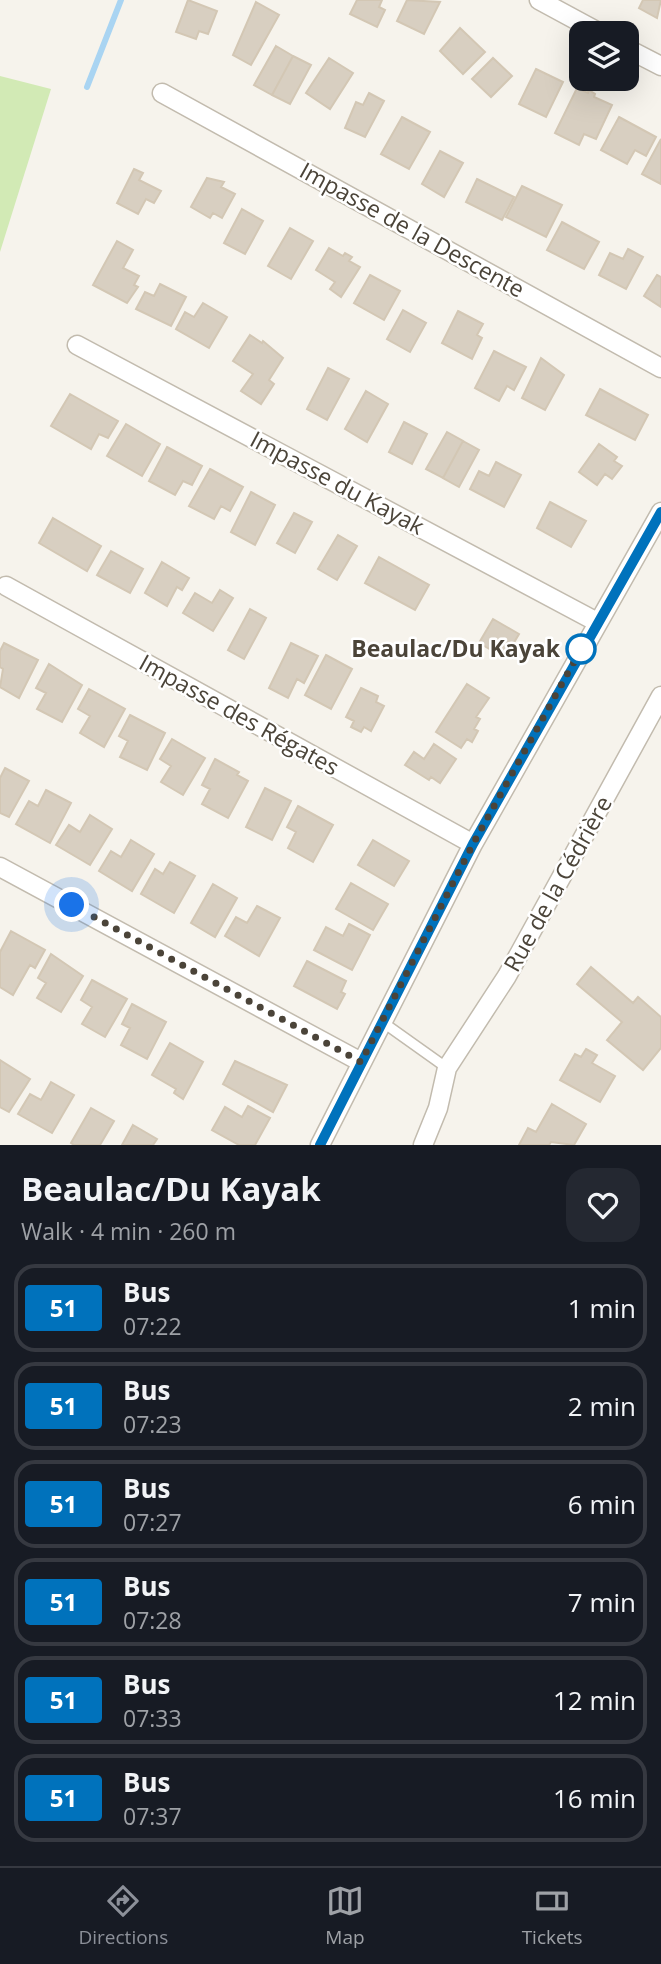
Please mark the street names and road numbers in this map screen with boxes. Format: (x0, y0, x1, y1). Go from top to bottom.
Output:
street label: Impasse de la Descente (294, 154, 531, 304)
street label: Impasse du Kayak (245, 423, 430, 542)
street label: Impasse des Régates (134, 646, 345, 782)
street label: Rue de la Cédrière (495, 790, 619, 977)

